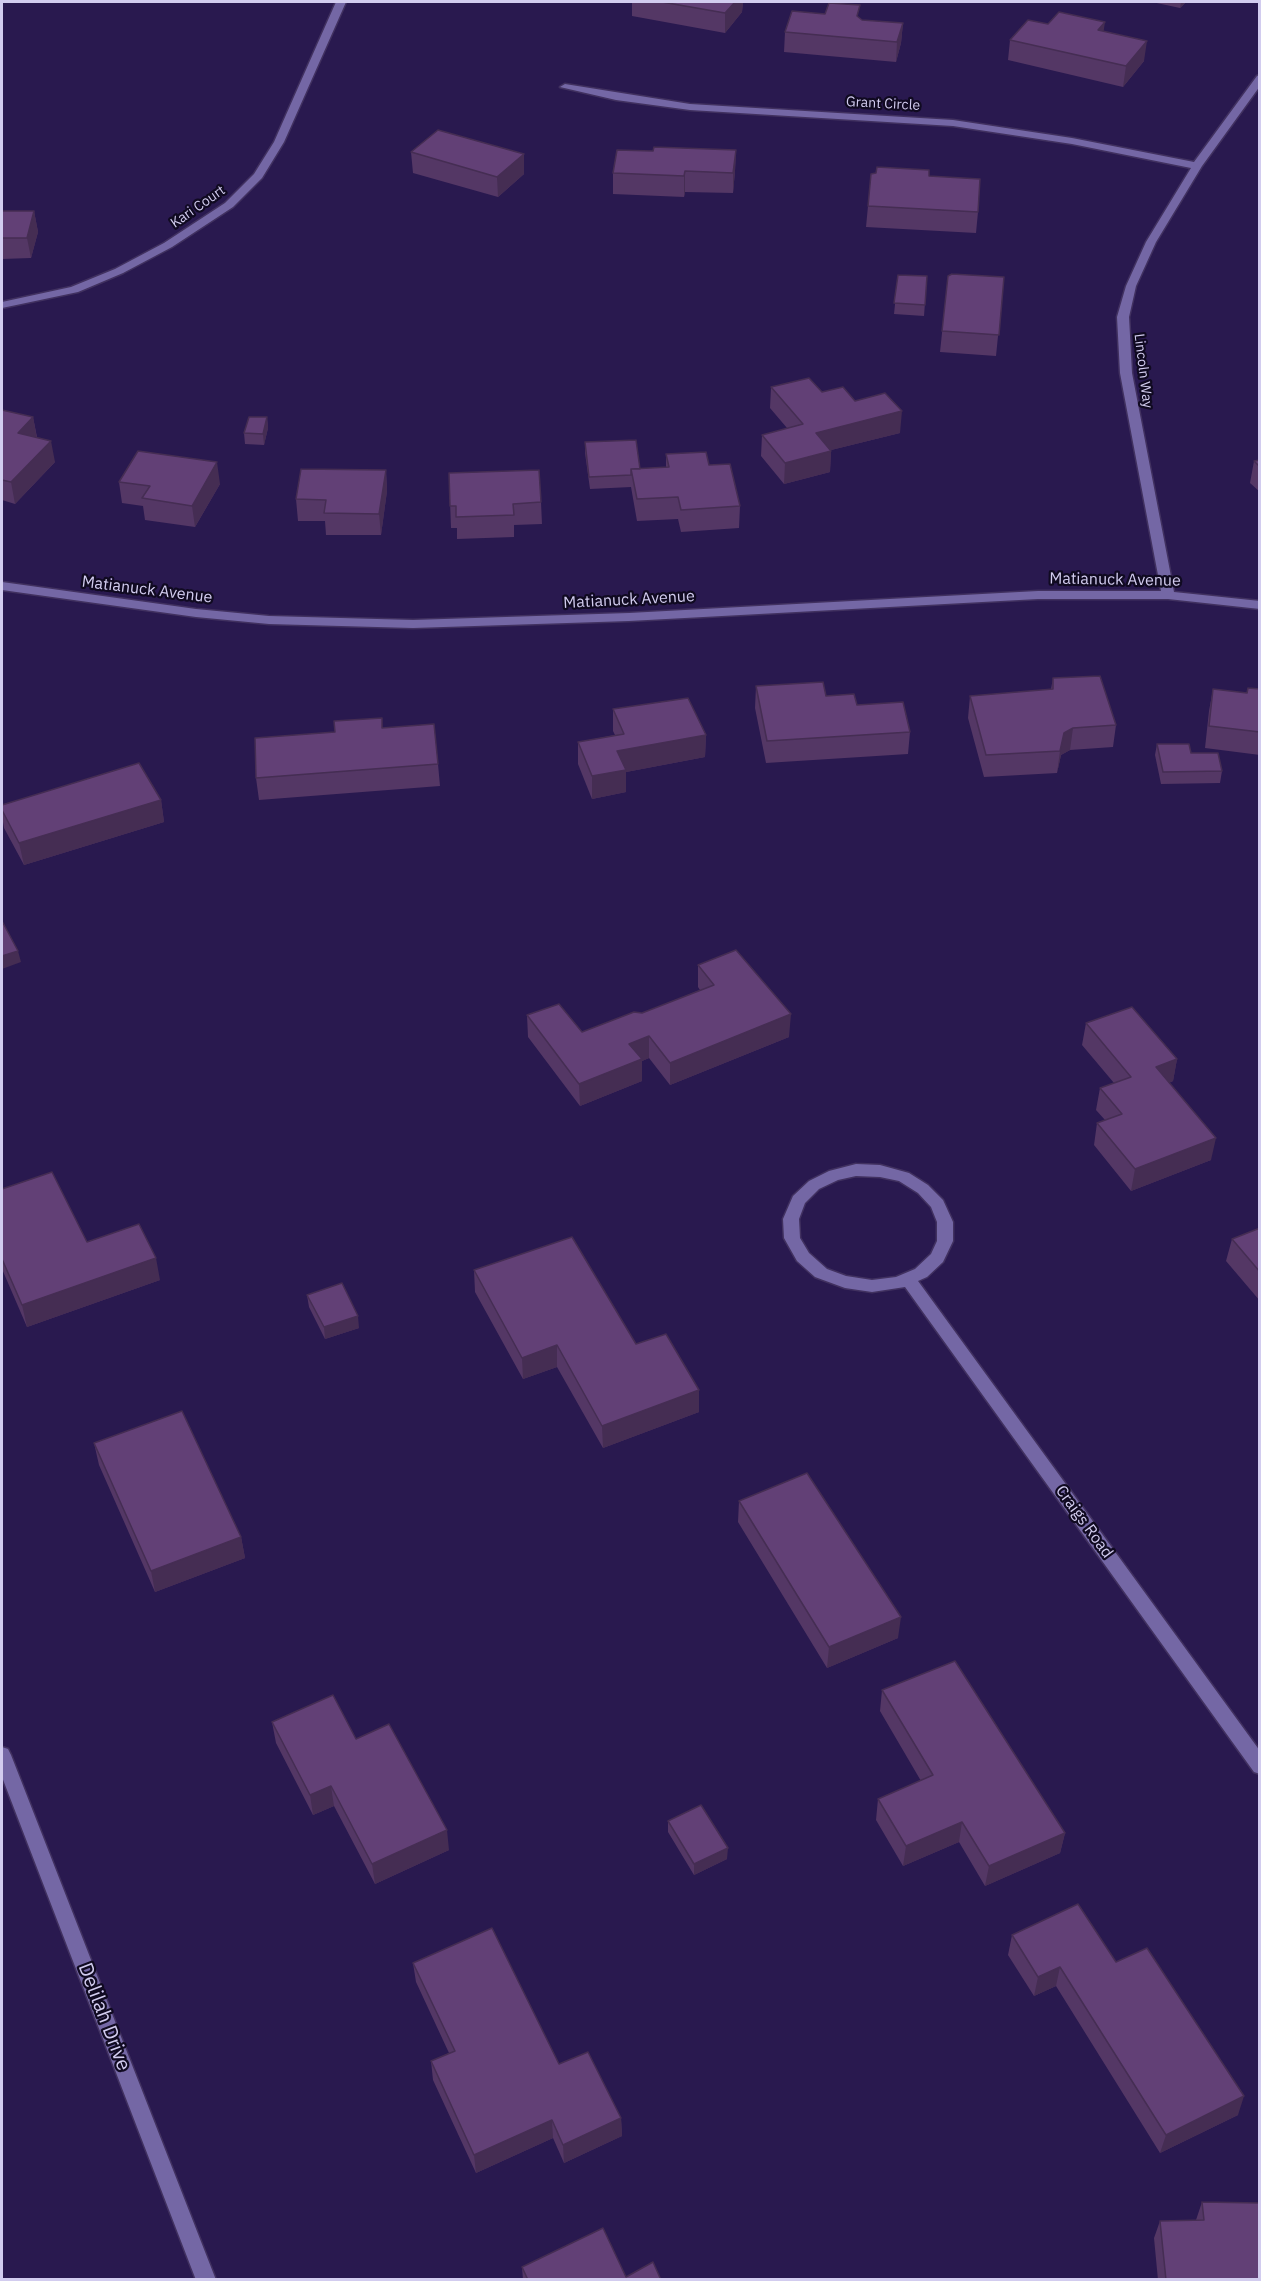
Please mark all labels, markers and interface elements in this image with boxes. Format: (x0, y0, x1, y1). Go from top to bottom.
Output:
street label: Grant Circle (845, 94, 921, 114)
street label: Kari Court (168, 182, 228, 232)
street label: Lincoln Way (1130, 333, 1156, 409)
street label: Matianuck Avenue (1049, 569, 1181, 591)
street label: Matianuck Avenue (81, 572, 213, 608)
street label: Matianuck Avenue (563, 587, 695, 613)
street label: Craigs Road (1051, 1482, 1117, 1562)
street label: Delilah Drive (72, 1960, 136, 2074)

